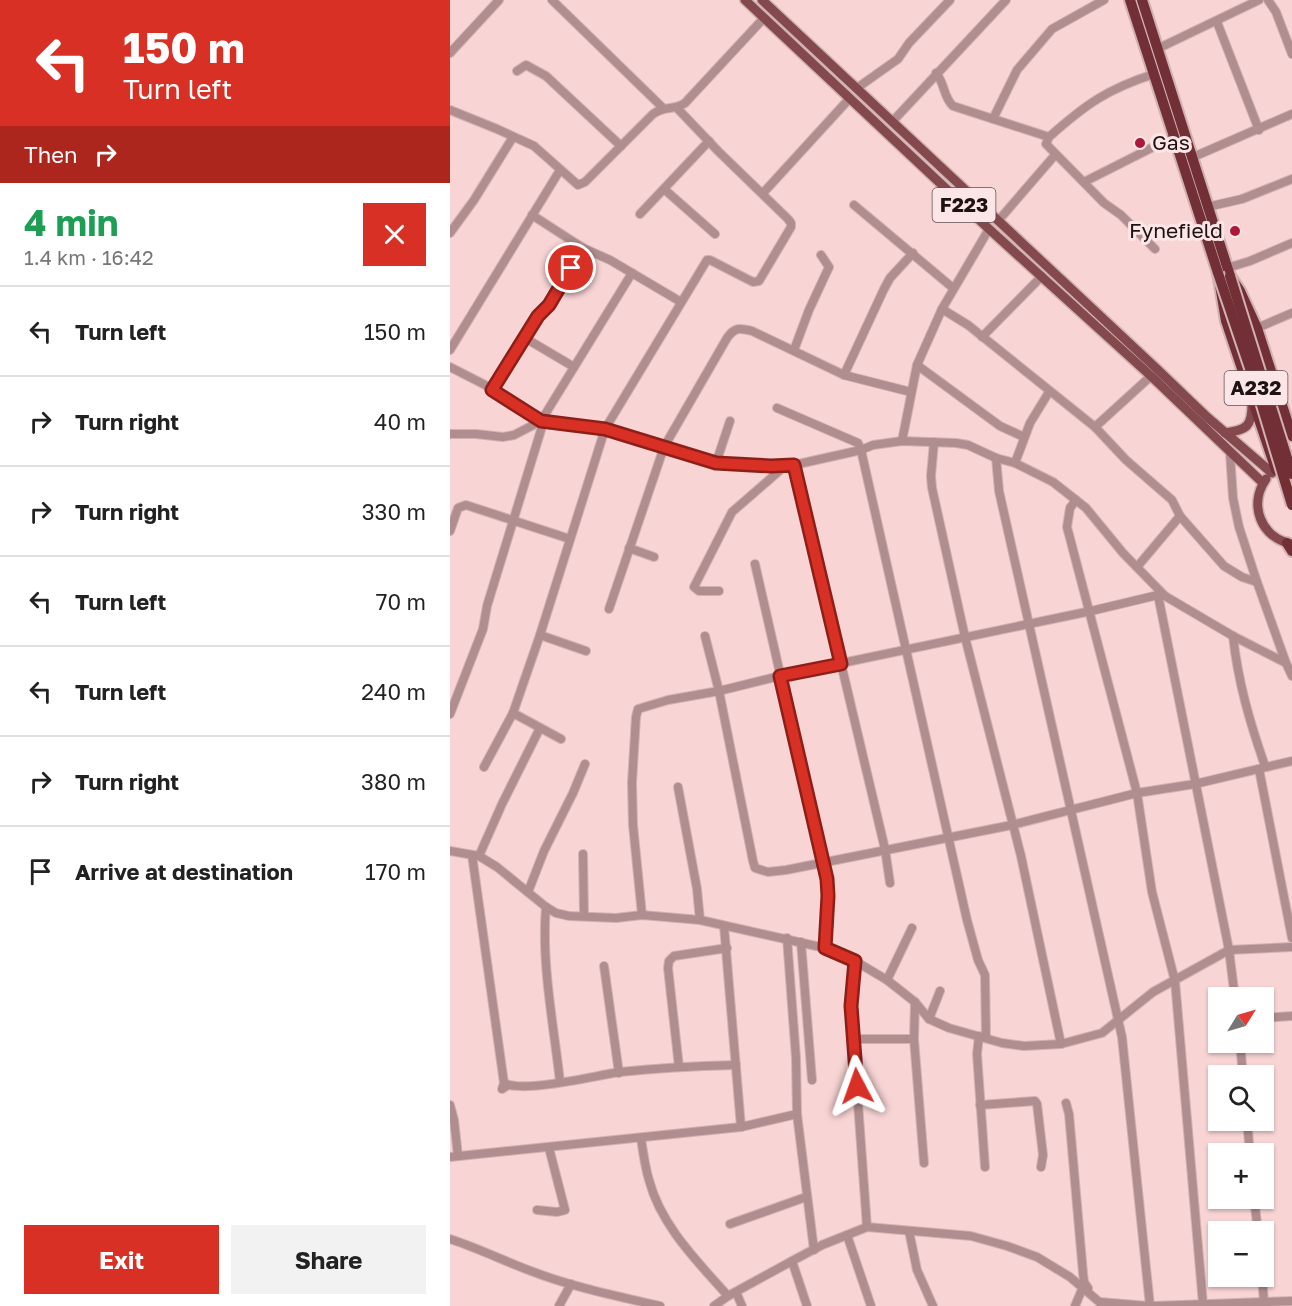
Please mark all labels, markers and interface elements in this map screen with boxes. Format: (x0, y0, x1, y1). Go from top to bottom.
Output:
text: 150 m (123, 22, 245, 72)
icon: left (24, 24, 102, 102)
text: Turn left (123, 73, 232, 105)
place label: Gas (1152, 129, 1190, 155)
marker: Gas (1133, 136, 1147, 150)
icon: right (89, 138, 122, 171)
text: Then (24, 141, 77, 168)
road number: F223 (932, 188, 996, 222)
text: 4 min (24, 201, 119, 244)
button: close (363, 203, 426, 266)
place label: Fynefield (1129, 217, 1223, 243)
marker: Fynefield (1228, 224, 1242, 238)
pin (545, 242, 596, 293)
text: 1.4 km · 16:42 (24, 245, 154, 269)
icon: arrive (554, 251, 587, 284)
icon: left (24, 315, 57, 348)
text: Turn left (75, 318, 166, 345)
text: 150 m (364, 318, 426, 345)
road number: A232 (1224, 371, 1288, 405)
icon: right (24, 405, 57, 438)
text: Turn right (75, 408, 179, 435)
text: 40 m (374, 408, 426, 435)
icon: right (24, 495, 57, 528)
text: Turn right (75, 498, 179, 525)
text: 330 m (362, 498, 426, 525)
icon: left (24, 585, 57, 618)
text: Turn left (75, 588, 166, 615)
text: 70 m (376, 588, 426, 615)
icon: left (24, 675, 57, 708)
text: Turn left (75, 678, 166, 705)
text: 240 m (361, 678, 426, 705)
icon: right (24, 765, 57, 798)
text: Turn right (75, 768, 179, 795)
text: 380 m (361, 768, 426, 795)
icon: arrive (24, 855, 57, 888)
text: Arrive at destination (75, 858, 293, 885)
text: 170 m (365, 858, 426, 885)
north arrow (1208, 987, 1274, 1053)
map controls (1208, 987, 1274, 1287)
position arrow (825, 1054, 889, 1118)
button: search (1208, 1065, 1274, 1131)
button: + (1208, 1143, 1274, 1209)
button: − (1208, 1221, 1274, 1287)
button: Exit (24, 1225, 219, 1294)
button: Share (231, 1225, 426, 1294)

